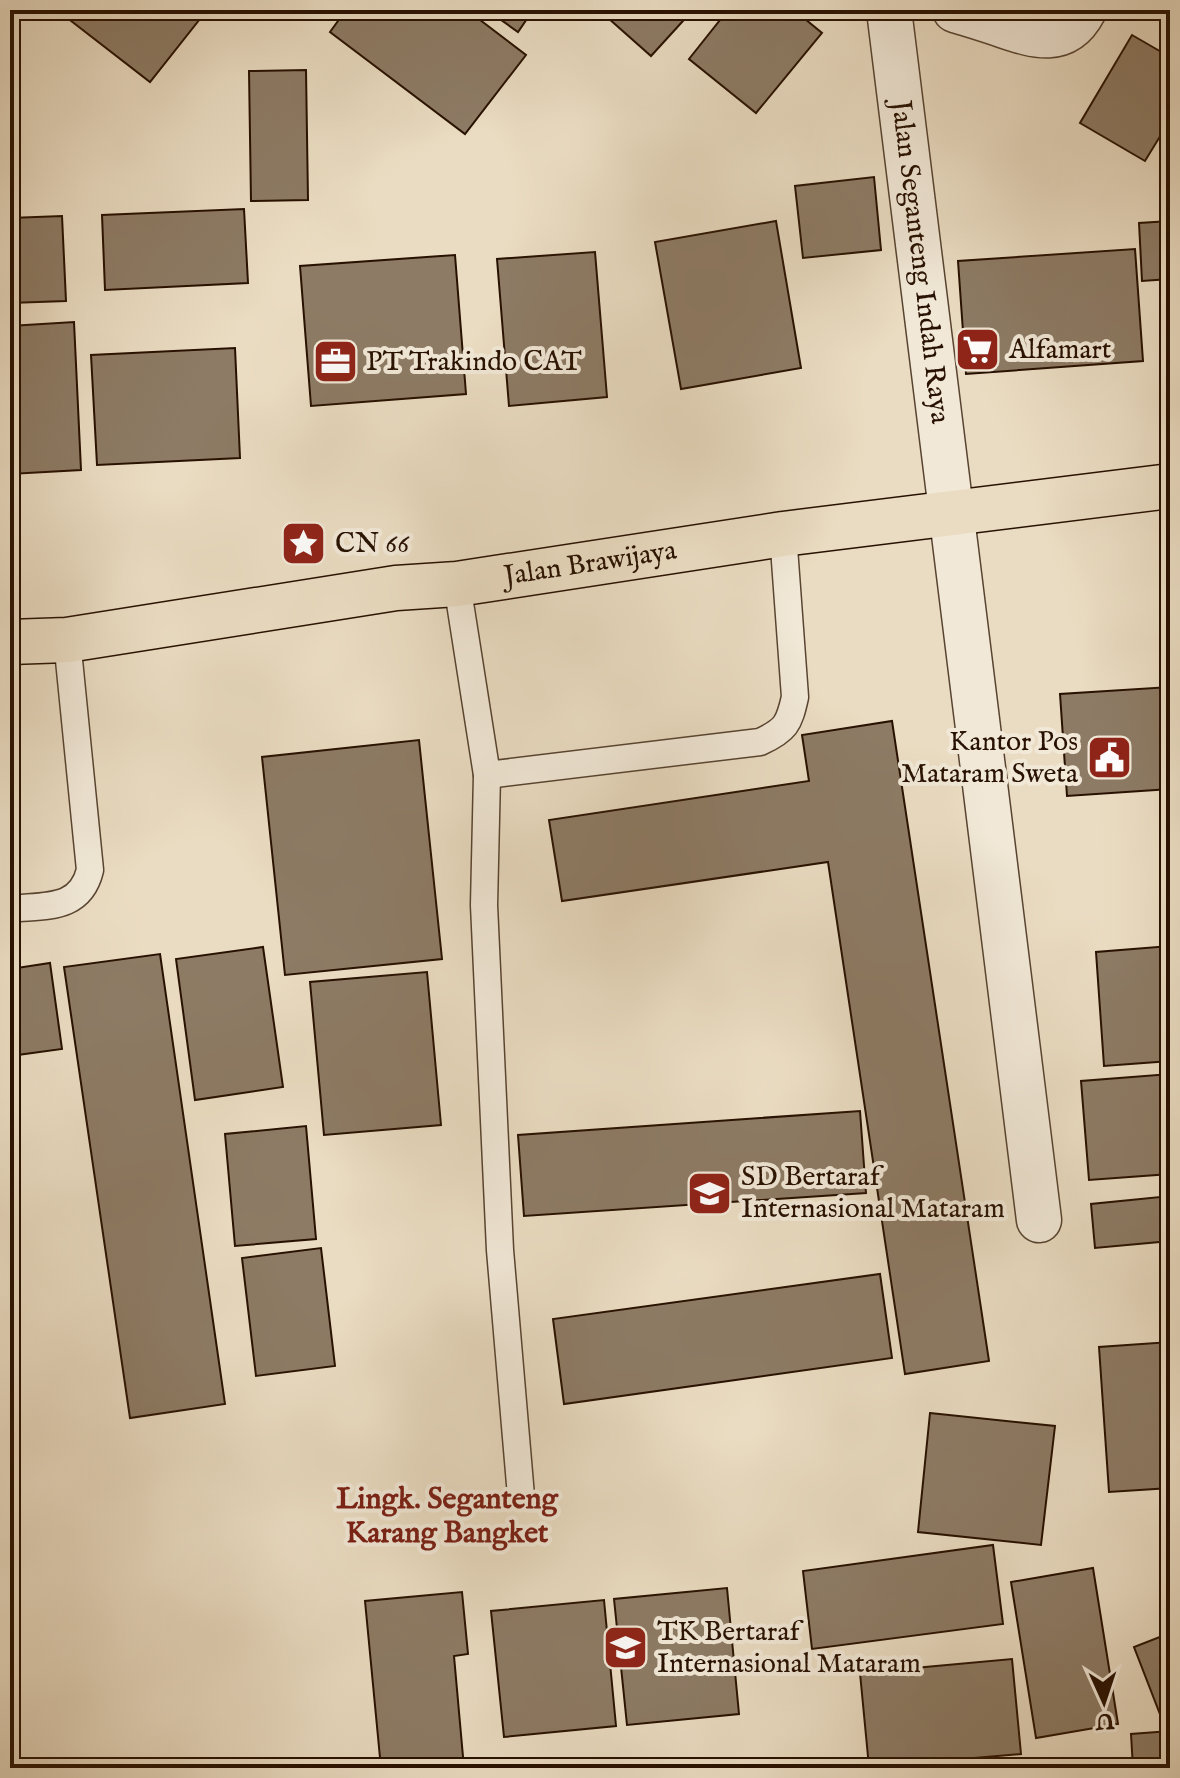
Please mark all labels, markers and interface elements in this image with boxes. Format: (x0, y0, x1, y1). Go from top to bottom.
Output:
street label: Jalan Seganteng Indah Raya (882, 95, 958, 427)
supermarket icon: Alfamart (954, 326, 1002, 374)
place label: Alfamart (1008, 333, 1112, 368)
office icon: PT Trakindo CAT (311, 338, 359, 386)
place label: PT Trakindo CAT (366, 345, 582, 380)
place icon: CN 66 (280, 520, 328, 568)
place label: CN 66 (335, 527, 410, 562)
street label: Jalan Brawijaya (499, 533, 680, 595)
place label: Kantor Pos Mataram Sweta (901, 725, 1079, 792)
public building icon: Kantor Pos Mataram Sweta (1085, 734, 1133, 782)
place label: SD Bertaraf Internasional Mataram (741, 1160, 1005, 1227)
school or university icon: SD Bertaraf Internasional Mataram (686, 1169, 734, 1217)
district label: Lingk. Seganteng Karang Bangket (336, 1481, 560, 1553)
place label: TK Bertaraf Internasional Mataram (657, 1615, 921, 1682)
school or university icon: TK Bertaraf Internasional Mataram (602, 1624, 650, 1672)
north arrow (1064, 1662, 1144, 1742)
text: U (1094, 1705, 1116, 1735)

